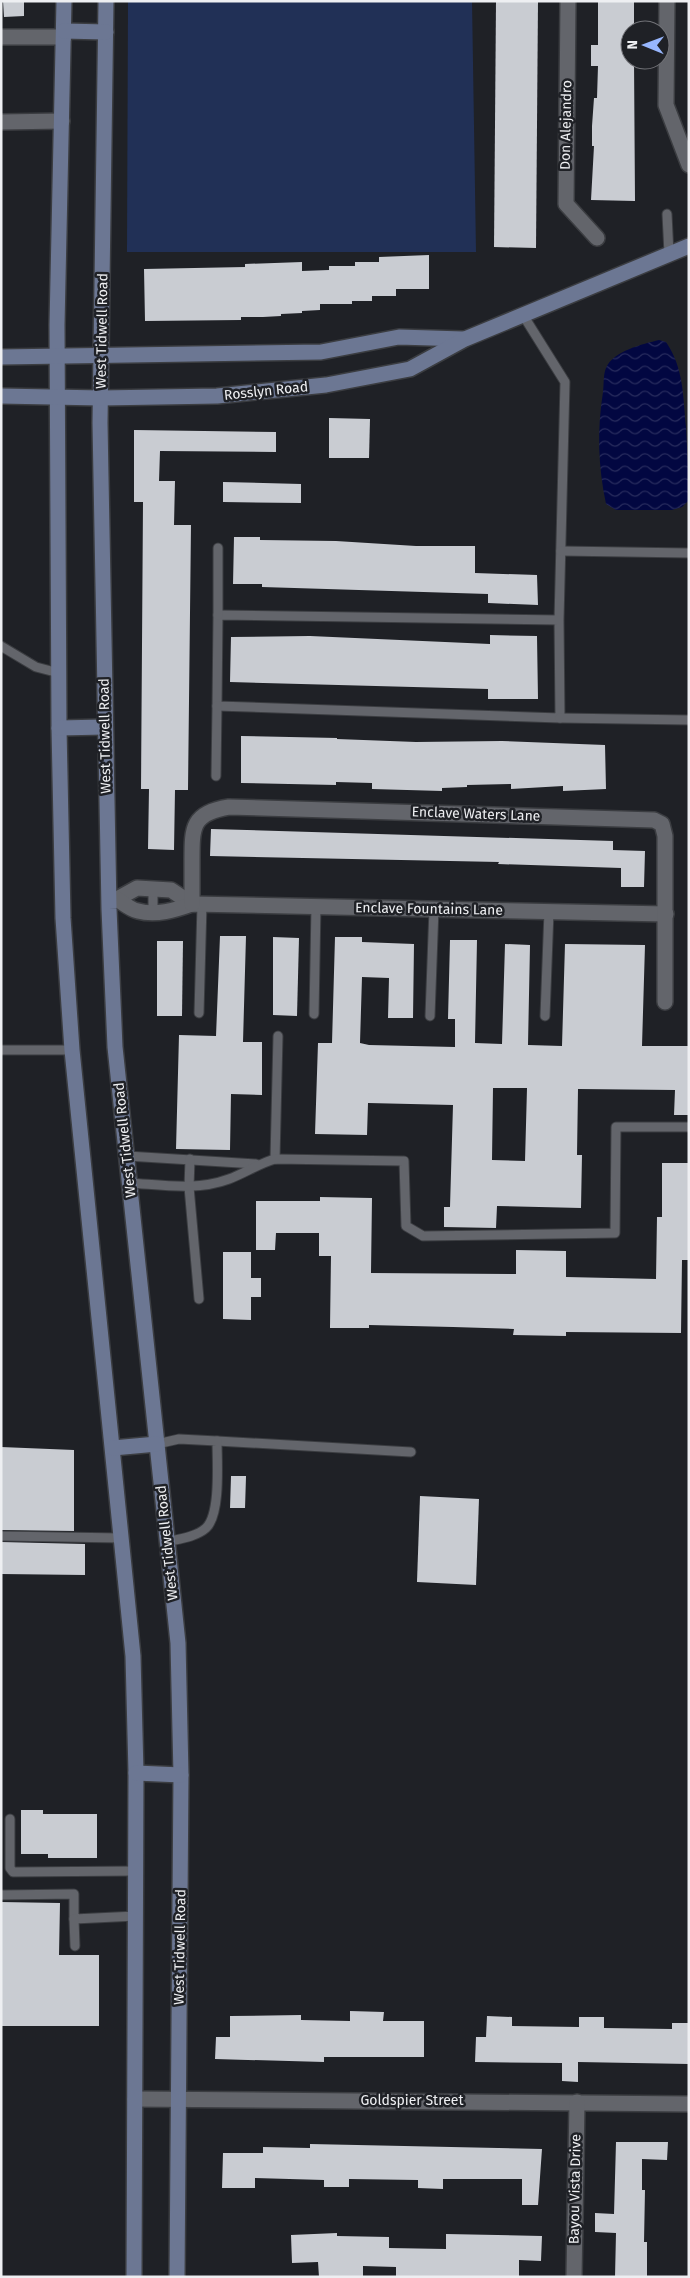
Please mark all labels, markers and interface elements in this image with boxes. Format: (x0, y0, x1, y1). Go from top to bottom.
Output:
north arrow (620, 20, 670, 70)
text: N (624, 40, 641, 50)
street label: Don Alejandro (557, 80, 575, 170)
street label: West Tidwell Road (92, 273, 112, 389)
street label: Rosslyn Road (223, 378, 309, 404)
street label: West Tidwell Road (95, 678, 115, 794)
street label: Enclave Waters Lane (411, 803, 541, 825)
street label: Enclave Fountains Lane (355, 899, 503, 919)
street label: West Tidwell Road (110, 1082, 140, 1198)
street label: West Tidwell Road (152, 1485, 182, 1601)
street label: West Tidwell Road (170, 1889, 190, 2005)
street label: Goldspier Street (361, 2092, 464, 2109)
street label: Bayou Vista Drive (566, 2134, 584, 2244)

